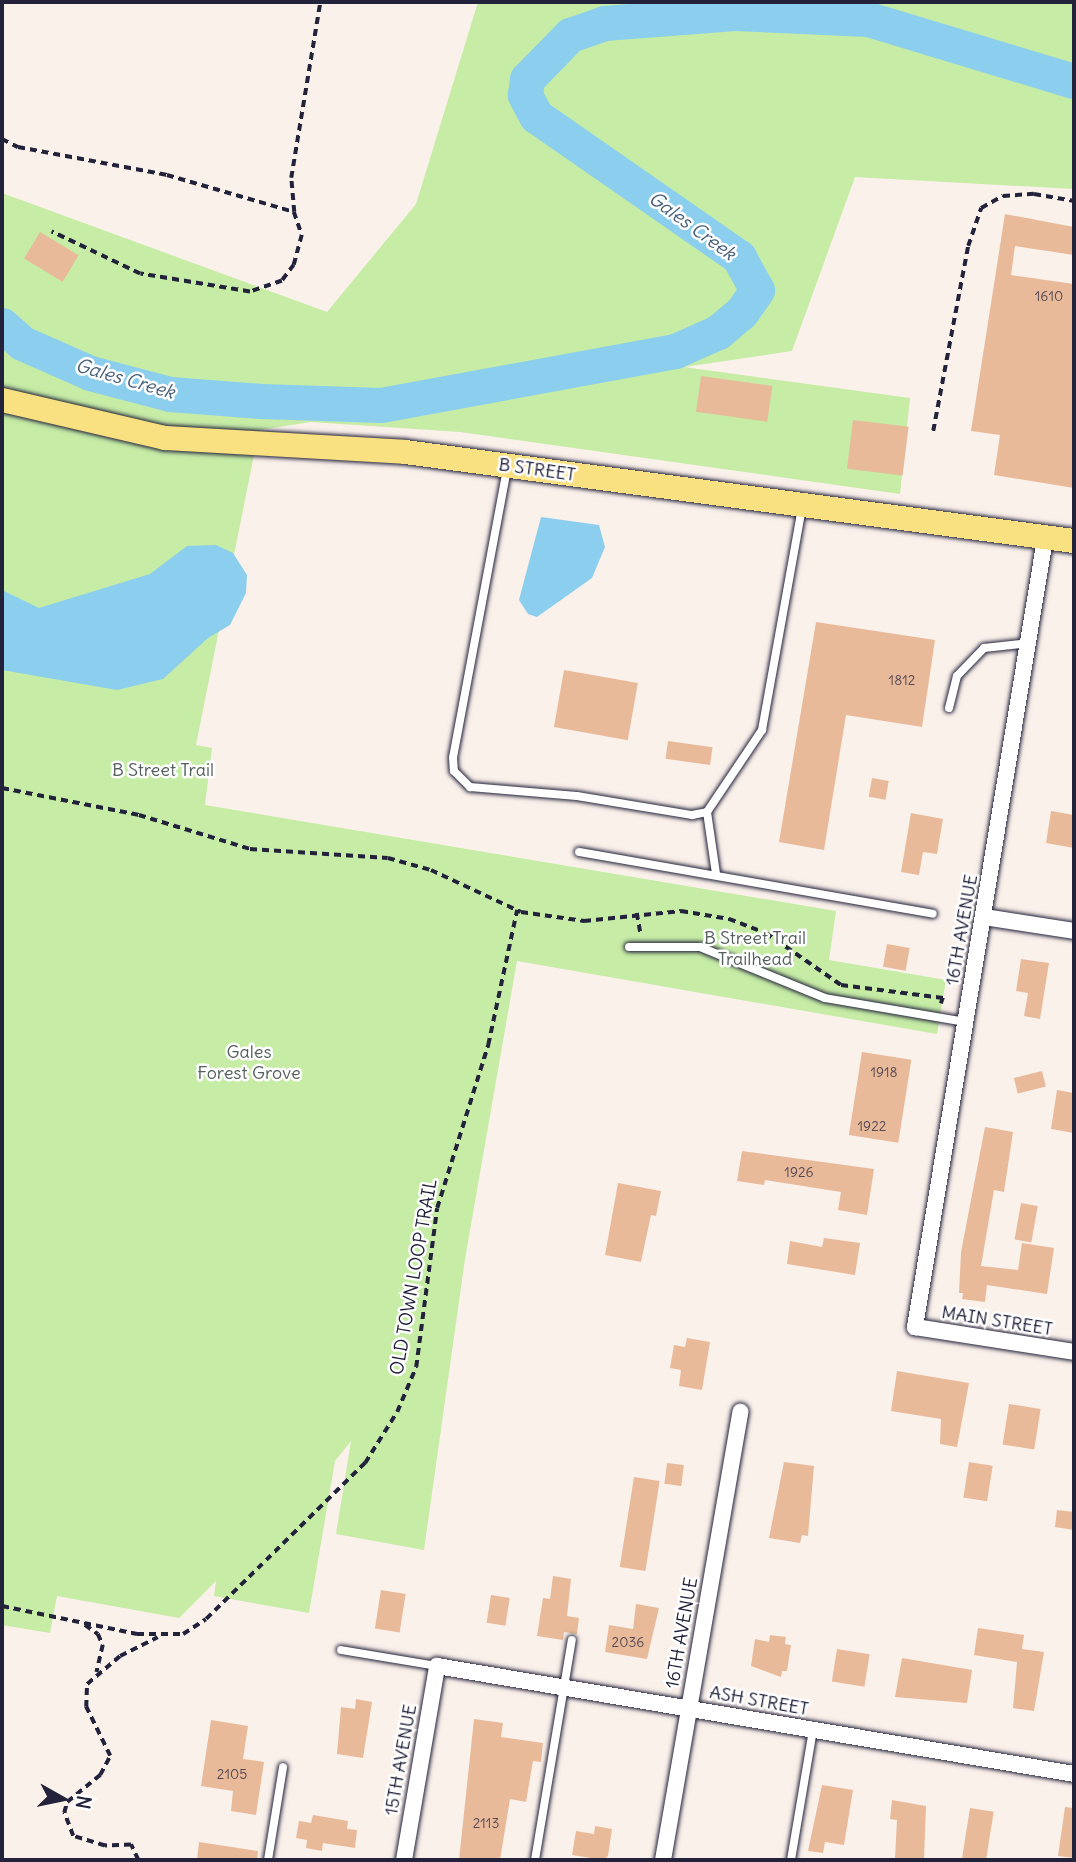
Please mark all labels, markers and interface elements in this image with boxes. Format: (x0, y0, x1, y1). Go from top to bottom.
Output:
water label: Gales Creek (644, 187, 740, 265)
house number: 1610 (1035, 288, 1063, 304)
water label: Gales Creek (73, 354, 177, 404)
street label: B STREET (497, 454, 577, 486)
house number: 1812 (889, 672, 915, 688)
park label: B Street Trail (112, 759, 214, 781)
street label: 16TH AVENUE (942, 873, 982, 987)
park label: B Street Trail Trailhead (704, 928, 806, 970)
park label: Gales Forest Grove (197, 1042, 301, 1084)
house number: 1918 (870, 1064, 898, 1080)
house number: 1922 (858, 1118, 886, 1134)
house number: 1926 (784, 1164, 814, 1180)
street label: OLD TOWN LOOP TRAIL (386, 1177, 442, 1377)
street label: MAIN STREET (940, 1302, 1054, 1340)
street label: 16TH AVENUE (662, 1576, 702, 1690)
house number: 2036 (612, 1634, 644, 1650)
street label: ASH STREET (708, 1682, 810, 1720)
street label: 15TH AVENUE (381, 1703, 421, 1817)
north arrow (28, 1764, 98, 1834)
house number: 2105 (217, 1766, 247, 1782)
text: N (71, 1794, 97, 1811)
house number: 2113 (473, 1815, 499, 1831)

